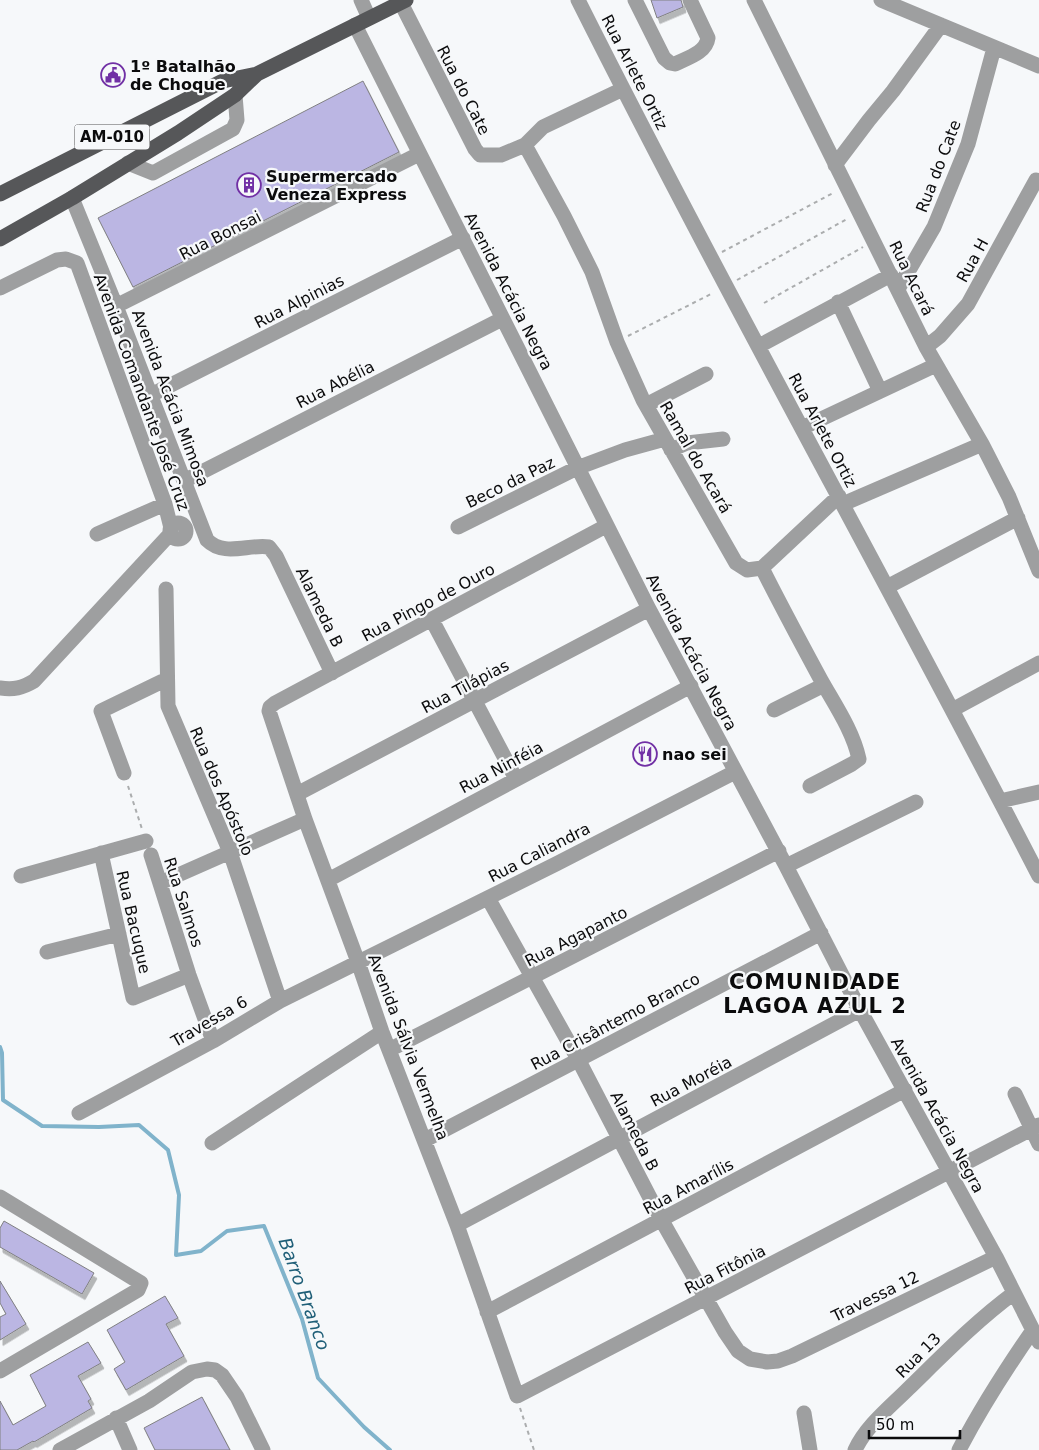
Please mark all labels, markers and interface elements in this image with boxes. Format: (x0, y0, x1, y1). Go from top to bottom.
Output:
street label: Rua Arlete Ortiz (597, 11, 672, 133)
street label: Rua do Cate (433, 42, 494, 138)
place label: 1º Batalhão de Choque (130, 57, 236, 94)
public building icon: 1º Batalhão de Choque (100, 62, 126, 88)
street label: Rua do Cate (912, 117, 965, 215)
road number: AM-010 (74, 124, 150, 150)
place label: Supermercado Veneza Express (266, 167, 407, 204)
building icon: Supermercado Veneza Express (236, 172, 262, 198)
street label: Rua Bonsai (176, 207, 264, 264)
street label: Avenida Acácia Negra (460, 209, 557, 373)
street label: Rua H (953, 235, 992, 286)
street label: Rua Acará (885, 238, 938, 319)
street label: Avenida Comandante José Cruz (90, 271, 193, 513)
street label: Rua Alpinias (251, 271, 347, 332)
street label: Avenida Acácia Mimosa (128, 307, 213, 489)
street label: Rua Abélia (293, 357, 377, 412)
street label: Rua Arlete Ortiz (784, 370, 861, 491)
street label: Ramal do Acará (656, 398, 735, 517)
street label: Beco da Paz (463, 453, 558, 512)
street label: Rua Pingo de Ouro (358, 559, 498, 646)
street label: Alameda B (292, 564, 347, 650)
street label: Avenida Acácia Negra (642, 571, 741, 734)
street label: Rua Tilápias (418, 655, 512, 717)
street label: Rua dos Apóstolo (186, 724, 257, 859)
street label: Rua Ninféia (456, 738, 546, 797)
restaurant icon: nao sei (632, 741, 658, 767)
place label: nao sei (662, 745, 727, 764)
street label: Rua Caliandra (485, 819, 593, 886)
street label: Rua Salmos (160, 855, 207, 950)
street label: Rua Bacuque (112, 869, 155, 976)
street label: Rua Agapanto (522, 902, 631, 970)
street label: Avenida Sálvia Vermelha (364, 951, 453, 1143)
street label: Rua Crisântemo Branco (528, 969, 703, 1074)
district label: COMUNIDADE LAGOA AZUL 2 (723, 970, 907, 1018)
street label: Travessa 6 (167, 992, 251, 1051)
street label: Avenida Acácia Negra (887, 1034, 988, 1196)
street label: Rua Moréia (647, 1052, 735, 1111)
street label: Alameda B (606, 1088, 663, 1174)
street label: Rua Amarílis (640, 1155, 737, 1218)
water label: Barro Branco (274, 1235, 335, 1353)
street label: Rua Fitônia (682, 1241, 769, 1298)
street label: Travessa 12 (827, 1267, 922, 1326)
street label: Rua 13 (892, 1329, 945, 1382)
scale bar (869, 1408, 960, 1440)
text: 50 m (876, 1416, 914, 1434)

